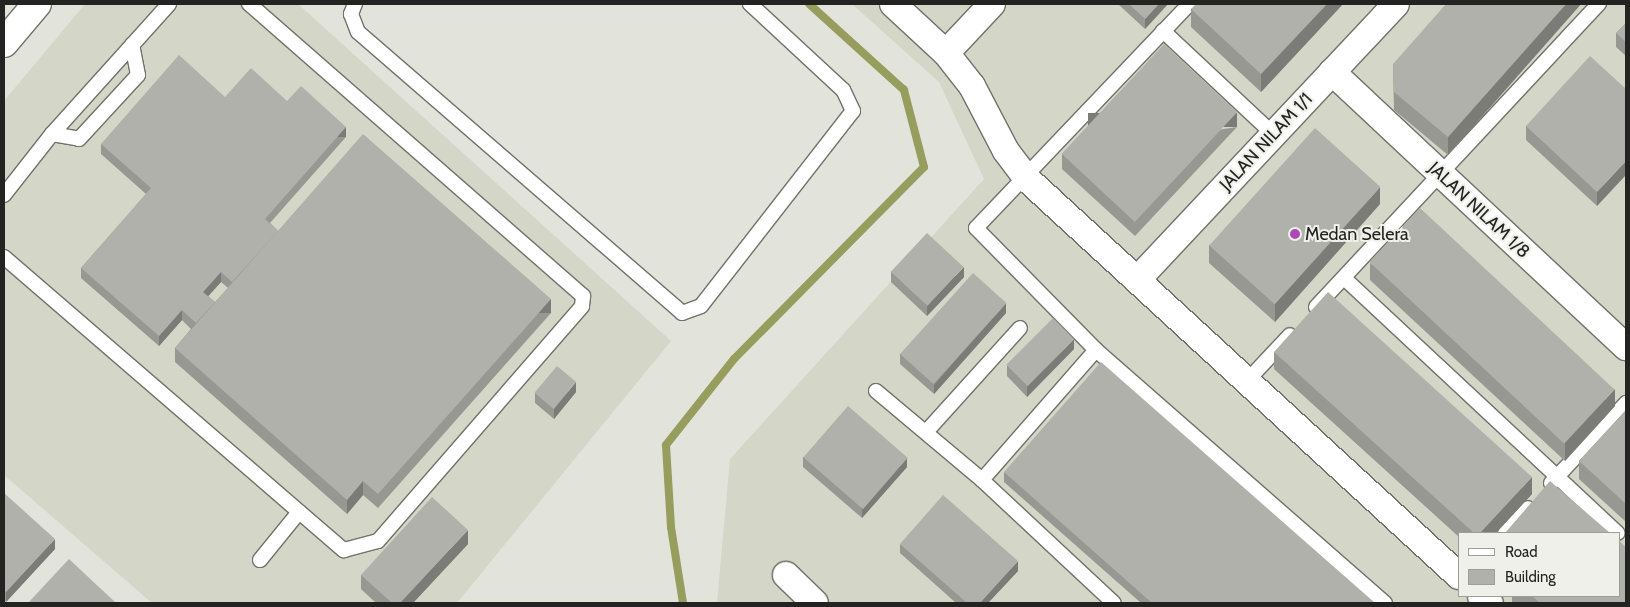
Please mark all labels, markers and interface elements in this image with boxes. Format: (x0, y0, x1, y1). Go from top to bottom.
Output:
street label: JALAN NILAM 1/1 (1215, 89, 1317, 195)
street label: JALAN NILAM 1/8 (1424, 157, 1534, 263)
place label: Medan Selera (1305, 223, 1409, 245)
marker: Medan Selera (1289, 228, 1301, 240)
legend (1458, 532, 1620, 597)
text: Road (1505, 543, 1538, 561)
text: Building (1505, 568, 1556, 586)

